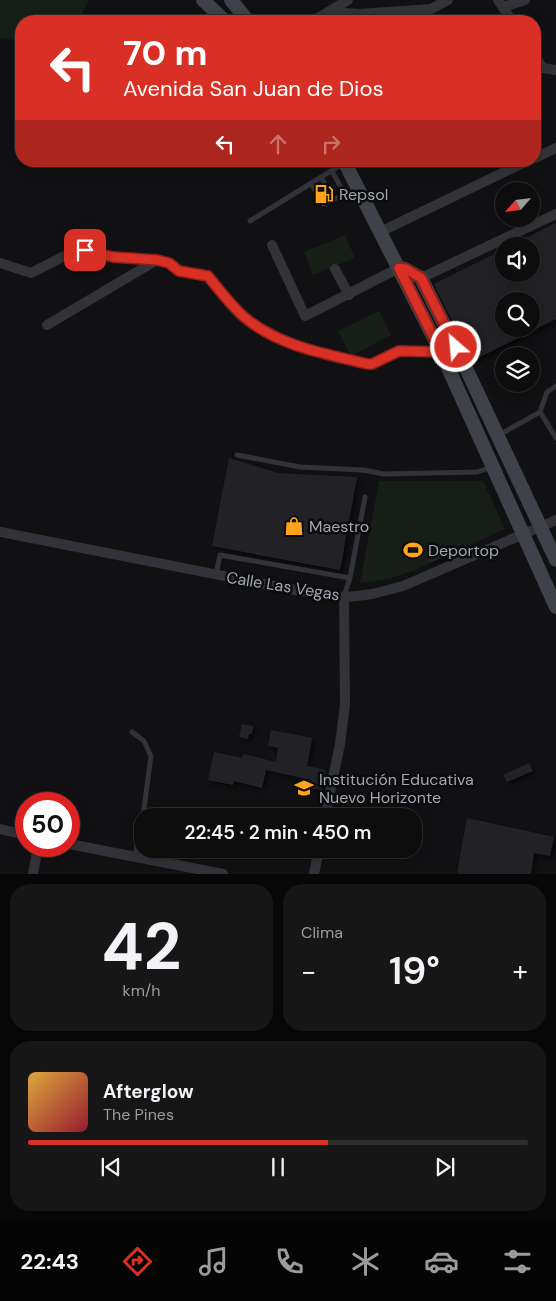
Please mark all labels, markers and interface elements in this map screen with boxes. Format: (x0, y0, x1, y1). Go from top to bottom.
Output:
text: 70 m (123, 30, 207, 76)
icon: left (40, 35, 105, 100)
text: Avenida San Juan de Dios (123, 74, 383, 103)
icon: left (211, 130, 239, 158)
icon: ahead (264, 130, 292, 158)
icon: right (317, 130, 345, 158)
north arrow (495, 182, 540, 228)
map controls (495, 182, 540, 392)
fuel station icon: Repsol (313, 183, 335, 205)
place label: Repsol (339, 184, 388, 205)
pin (64, 229, 106, 271)
icon: arrive (71, 236, 99, 264)
button: sound (495, 237, 540, 282)
button: search (495, 292, 540, 337)
position arrow (429, 320, 481, 372)
button: layers (495, 347, 540, 392)
shop icon: Maestro (283, 515, 305, 537)
place label: Maestro (309, 516, 369, 537)
sports icon: Deportop (402, 539, 424, 561)
place label: Deportop (428, 540, 499, 561)
street label: Calle Las Vegas (225, 567, 341, 605)
place label: Institución Educativa Nuevo Horizonte (319, 769, 474, 808)
school or university icon: Institución Educativa Nuevo Horizonte (293, 777, 315, 799)
speed limit sign: 50 (15, 792, 80, 857)
text: 22:45 · 2 min · 450 m (185, 820, 371, 845)
text: 42 (102, 905, 181, 989)
text: Clima (301, 922, 343, 943)
text: 19° (389, 946, 440, 996)
text: − (301, 953, 316, 990)
text: + (513, 953, 528, 990)
text: km/h (123, 980, 160, 1001)
text: Afterglow (103, 1079, 194, 1104)
text: The Pines (103, 1104, 174, 1125)
icon: previous (97, 1153, 125, 1181)
icon: pause (264, 1153, 292, 1181)
icon: next (431, 1153, 459, 1181)
icon: directions (120, 1244, 155, 1279)
icon: music (196, 1244, 231, 1279)
icon: phone (272, 1244, 307, 1279)
icon: climate (348, 1244, 383, 1279)
icon: car (424, 1244, 459, 1279)
icon: filters (500, 1244, 535, 1279)
text: 22:43 (21, 1247, 79, 1276)

